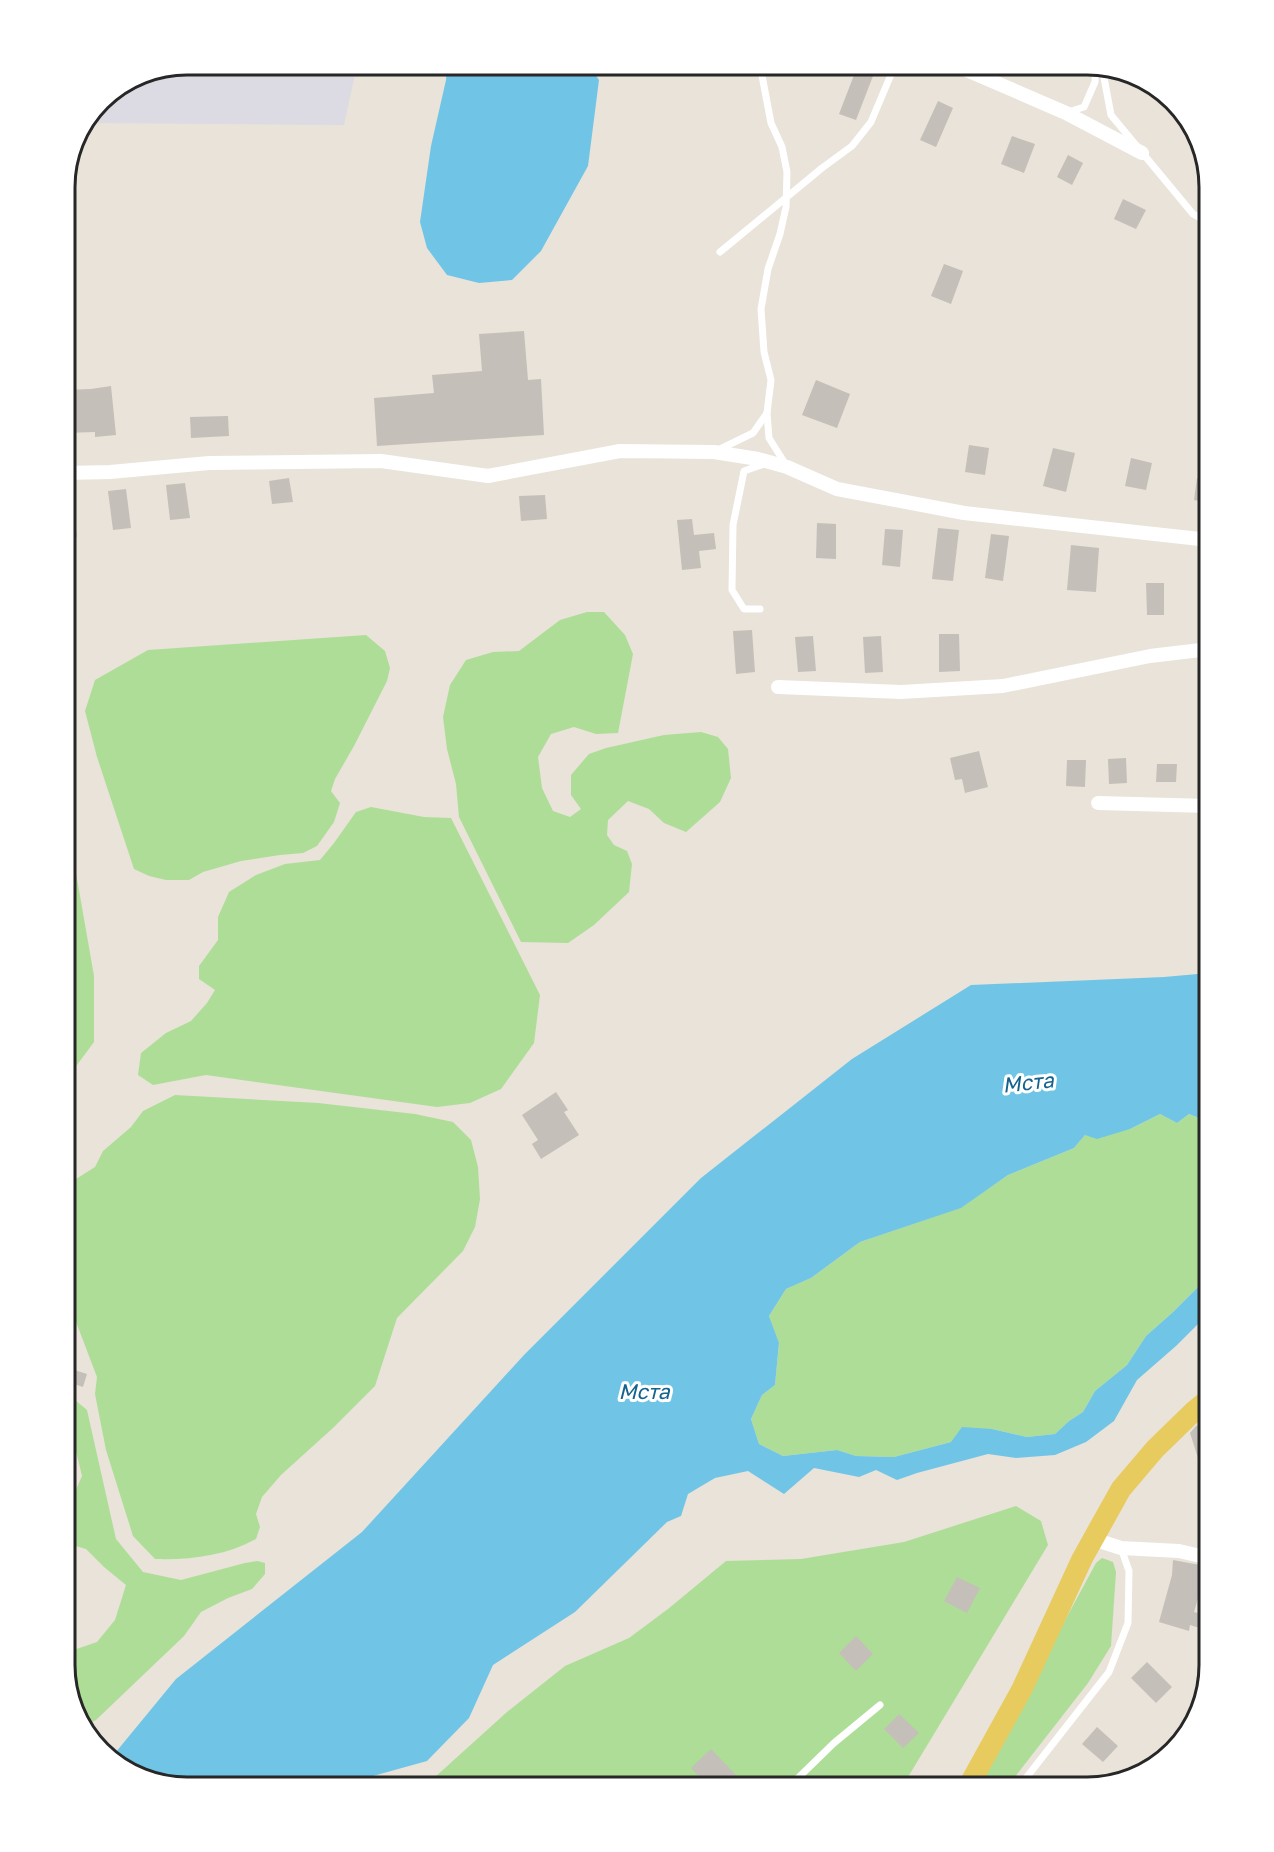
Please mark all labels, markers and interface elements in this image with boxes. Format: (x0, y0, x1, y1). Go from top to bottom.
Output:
water label: Мста (1001, 1066, 1056, 1098)
water label: Мста (618, 1378, 671, 1404)

